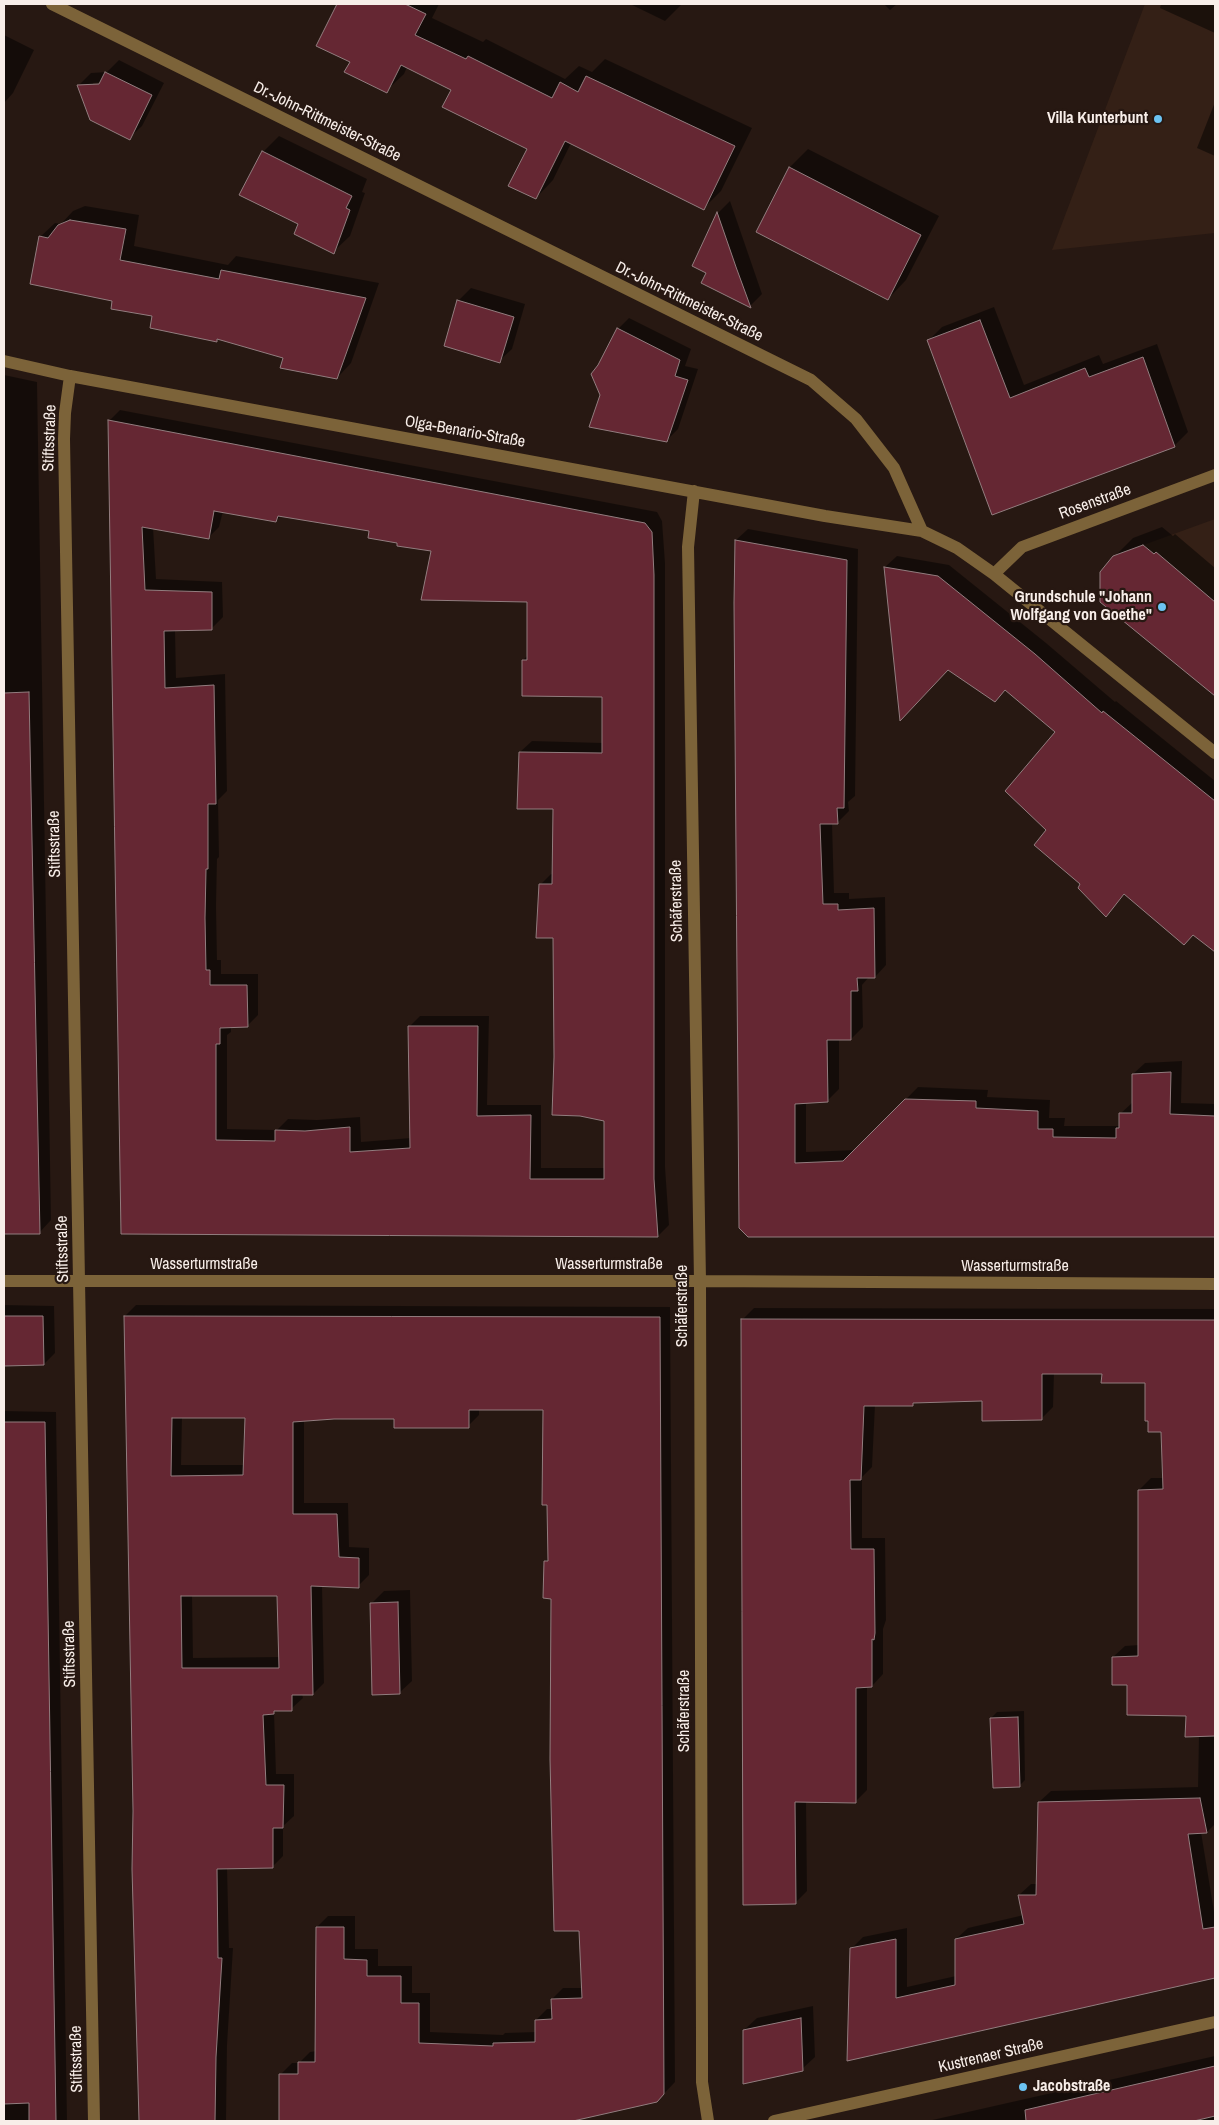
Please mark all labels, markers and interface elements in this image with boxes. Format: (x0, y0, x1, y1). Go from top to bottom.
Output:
street label: Dr.-John-Rittmeister-Straße (250, 78, 404, 166)
place label: Villa Kunterbunt (1047, 109, 1148, 129)
marker: Villa Kunterbunt (1152, 113, 1164, 125)
street label: Dr.-John-Rittmeister-Straße (612, 258, 766, 346)
street label: Stiftsstraße (39, 404, 61, 472)
street label: Olga-Benario-Straße (403, 412, 527, 452)
street label: Rosenstraße (1056, 480, 1134, 524)
place label: Grundschule "Johann Wolfgang von Goethe" (1010, 588, 1152, 626)
marker: Grundschule "Johann Wolfgang von Goethe" (1156, 601, 1168, 613)
street label: Stiftsstraße (45, 810, 65, 878)
street label: Schäferstraße (667, 860, 687, 942)
street label: Stiftsstraße (53, 1215, 73, 1283)
street label: Wasserturmstraße (150, 1255, 258, 1275)
street label: Wasserturmstraße (555, 1255, 663, 1275)
street label: Wasserturmstraße (961, 1257, 1069, 1277)
street label: Schäferstraße (673, 1265, 693, 1347)
street label: Stiftsstraße (60, 1620, 80, 1688)
street label: Schäferstraße (675, 1670, 695, 1752)
street label: Stiftsstraße (67, 2025, 87, 2093)
street label: Kustrenaer Straße (937, 2035, 1045, 2077)
place label: Jacobstraße (1033, 2077, 1110, 2097)
marker: Jacobstraße (1017, 2081, 1029, 2093)

